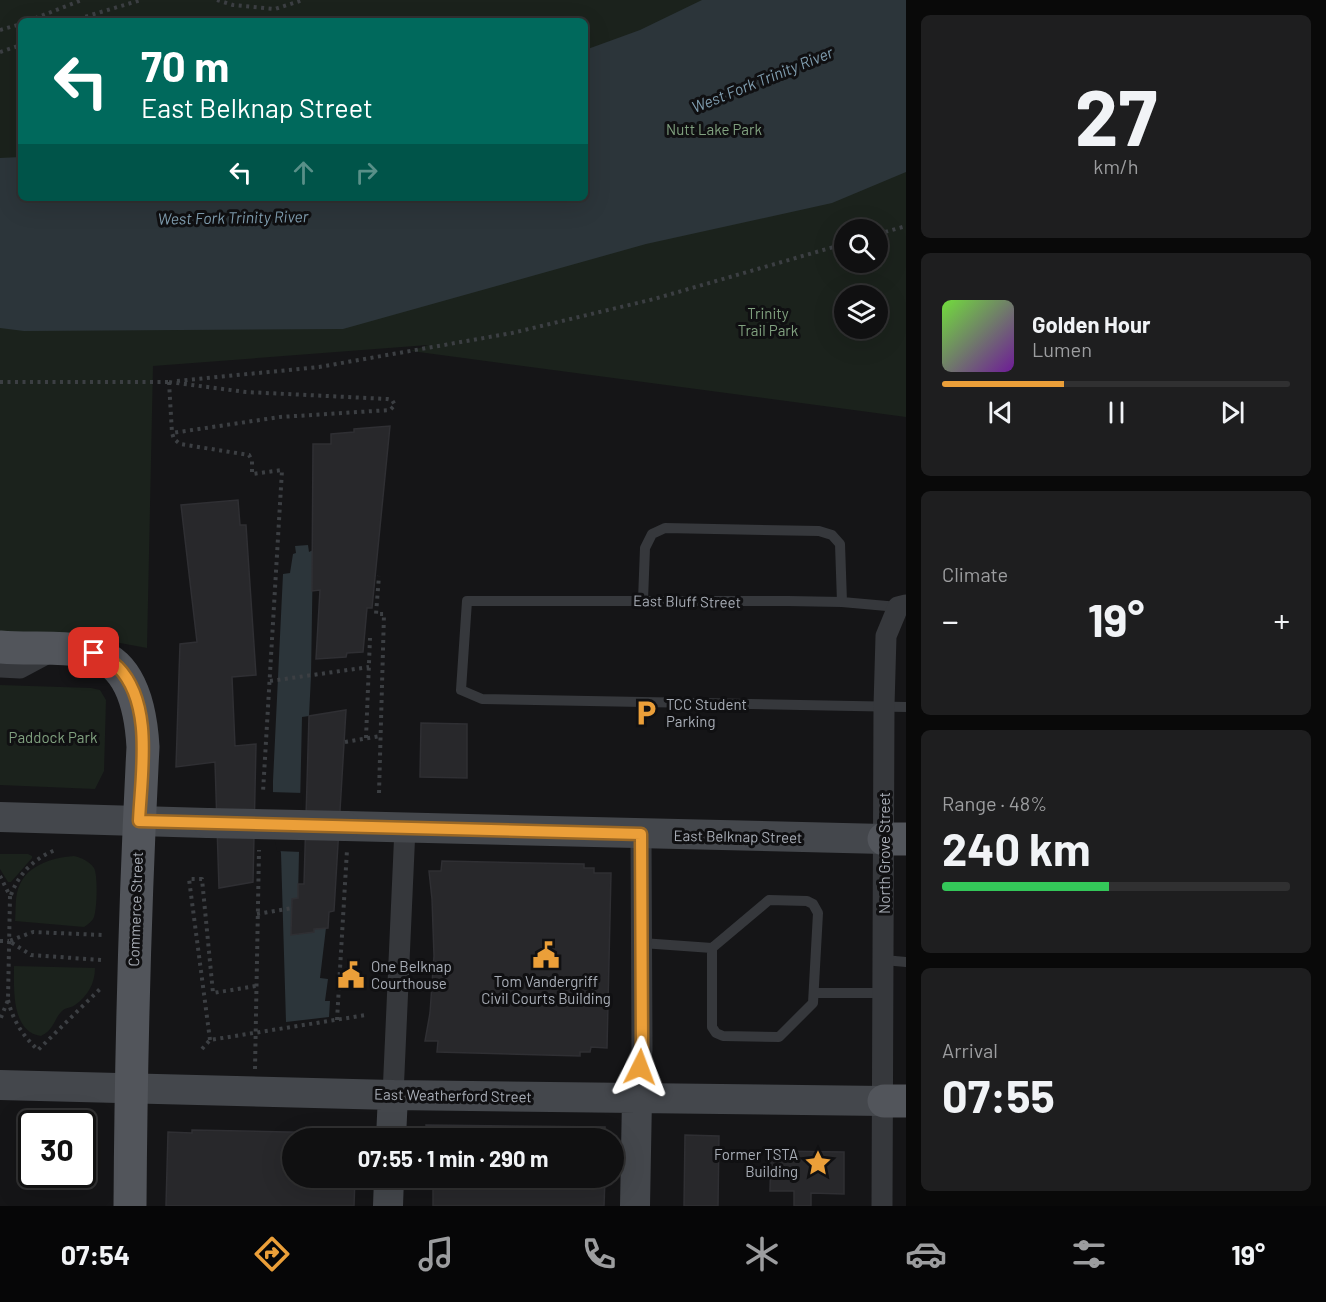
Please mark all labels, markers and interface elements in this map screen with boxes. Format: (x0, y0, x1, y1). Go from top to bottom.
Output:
text: 70 m (141, 40, 229, 90)
water label: West Fork Trinity River (689, 41, 837, 116)
icon: left (42, 42, 120, 120)
text: 27 (1075, 68, 1157, 162)
text: East Belknap Street (141, 91, 373, 123)
park label: Nutt Lake Park (666, 120, 762, 138)
text: km/h (1093, 154, 1139, 178)
icon: left (224, 156, 257, 189)
icon: ahead (287, 156, 320, 189)
icon: right (350, 156, 383, 189)
water label: West Fork Trinity River (157, 206, 310, 228)
map controls (834, 219, 888, 339)
button: search (834, 219, 888, 273)
button: layers (834, 285, 888, 339)
park label: Trinity Trail Park (738, 304, 799, 339)
text: Golden Hour (1032, 311, 1150, 337)
text: Lumen (1032, 337, 1092, 361)
icon: previous (984, 396, 1017, 429)
icon: pause (1100, 396, 1133, 429)
icon: next (1216, 396, 1249, 429)
text: Climate (942, 562, 1008, 586)
street label: East Bluff Street (633, 591, 741, 611)
text: 19° (1088, 592, 1144, 646)
text: − (942, 600, 959, 640)
text: + (1274, 600, 1290, 640)
pin (68, 627, 119, 678)
icon: arrive (77, 636, 110, 669)
place label: TCC Student Parking (666, 695, 747, 730)
parking icon: TCC Student Parking (631, 698, 661, 728)
park label: Paddock Park (9, 728, 98, 746)
text: Range · 48% (942, 791, 1047, 815)
street label: North Grove Street (875, 792, 893, 914)
text: 240 km (942, 821, 1091, 875)
street label: East Belknap Street (673, 826, 803, 846)
street label: Commerce Street (124, 851, 146, 967)
public building icon: Tom Vandergriff Civil Courts Building (531, 940, 561, 970)
place label: One Belknap Courthouse (371, 957, 452, 992)
public building icon: One Belknap Courthouse (336, 960, 366, 990)
place label: Tom Vandergriff Civil Courts Building (481, 972, 611, 1007)
position arrow (608, 1035, 672, 1099)
text: Arrival (942, 1038, 998, 1062)
text: 07:55 (942, 1068, 1055, 1122)
street label: East Weatherford Street (374, 1085, 532, 1105)
speed limit sign: 30 (18, 1110, 96, 1188)
text: 07:55 · 1 min · 290 m (358, 1145, 548, 1171)
place label: Former TSTA Building (714, 1145, 798, 1180)
place icon: Former TSTA Building (803, 1148, 833, 1178)
icon: directions (251, 1233, 293, 1275)
icon: music (415, 1233, 457, 1275)
icon: phone (578, 1233, 620, 1275)
icon: climate (741, 1233, 783, 1275)
icon: car (905, 1233, 947, 1275)
icon: filters (1068, 1233, 1110, 1275)
text: 07:54 (61, 1238, 130, 1270)
text: 19° (1231, 1238, 1265, 1270)

